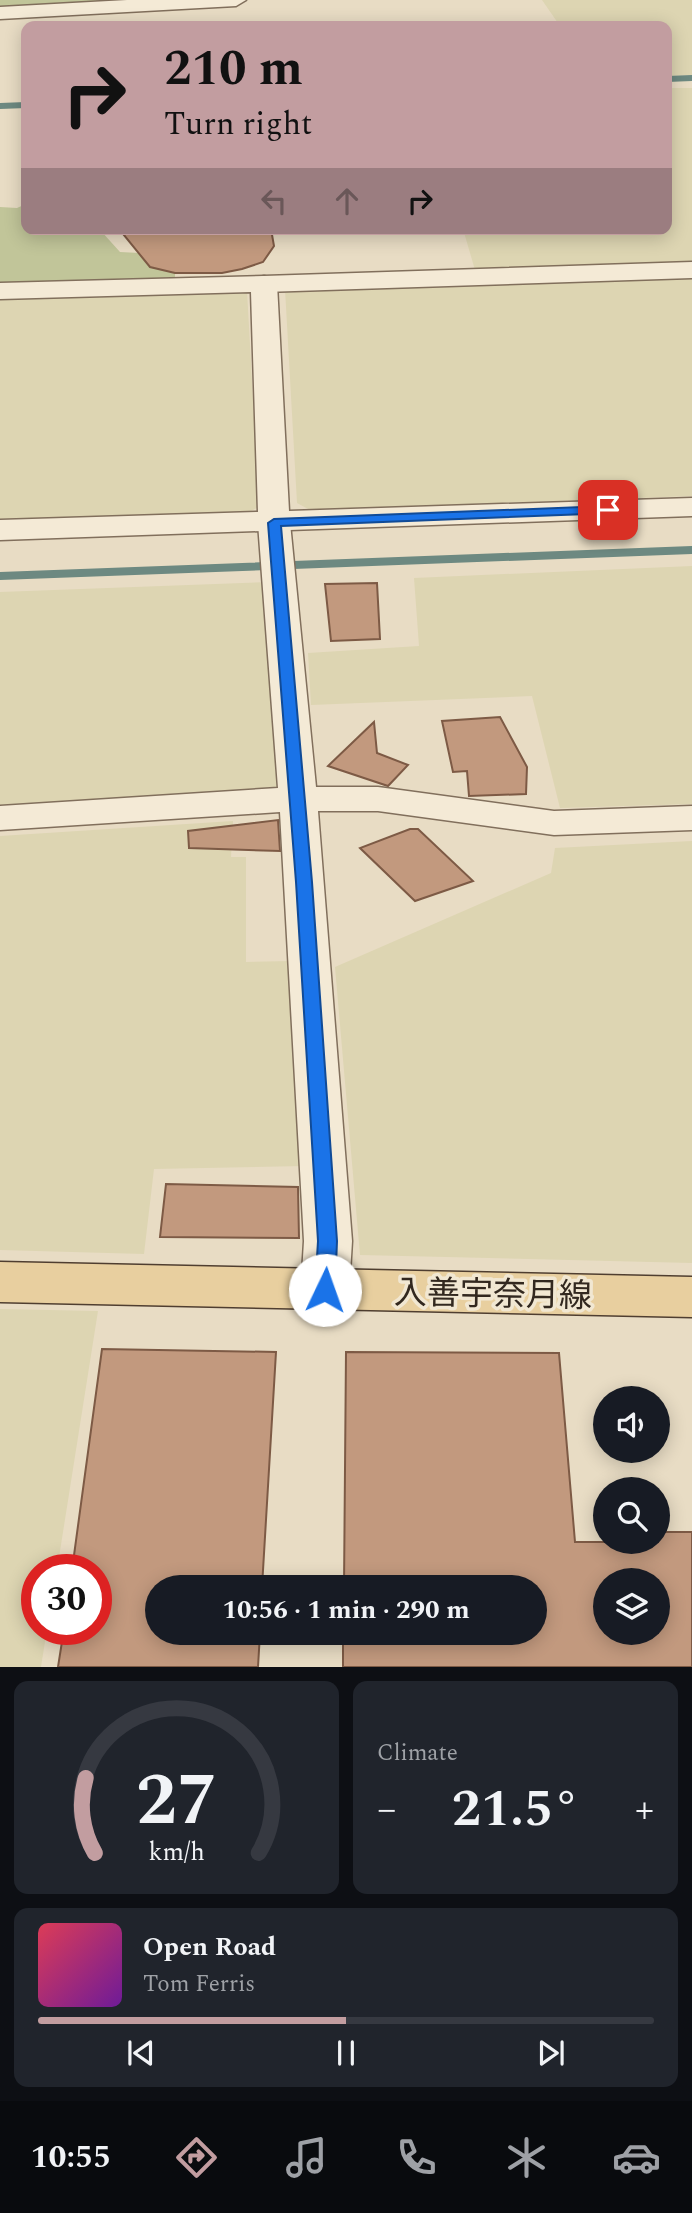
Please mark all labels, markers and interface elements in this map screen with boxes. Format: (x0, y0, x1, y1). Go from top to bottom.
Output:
text: 210 m (164, 32, 303, 107)
icon: right (49, 49, 140, 140)
text: Turn right (164, 100, 312, 149)
icon: left (255, 182, 293, 220)
icon: ahead (328, 182, 366, 220)
icon: right (401, 182, 439, 220)
pin (578, 480, 638, 540)
icon: arrive (589, 491, 627, 529)
position arrow (288, 1253, 362, 1327)
street label: 入善宇奈月線 (394, 1268, 592, 1322)
map controls (593, 1386, 670, 1645)
button: sound (593, 1386, 670, 1463)
button: search (593, 1477, 670, 1554)
speed limit sign: 30 (21, 1554, 112, 1645)
button: layers (593, 1568, 670, 1645)
text: 10:56 · 1 min · 290 m (222, 1590, 470, 1630)
text: Climate (377, 1736, 458, 1771)
text: 27 (136, 1747, 217, 1858)
text: 21.5° (452, 1770, 579, 1849)
text: − (377, 1781, 396, 1839)
text: + (635, 1781, 654, 1839)
text: km/h (148, 1834, 205, 1872)
text: Open Road (143, 1927, 276, 1967)
text: Tom Ferris (143, 1967, 255, 2002)
icon: previous (122, 2034, 160, 2072)
icon: pause (327, 2034, 365, 2072)
icon: next (532, 2034, 570, 2072)
text: 10:55 (31, 2133, 111, 2182)
icon: directions (172, 2133, 221, 2182)
icon: music (282, 2133, 331, 2182)
icon: phone (392, 2133, 441, 2182)
icon: climate (502, 2133, 551, 2182)
icon: car (612, 2133, 661, 2182)

